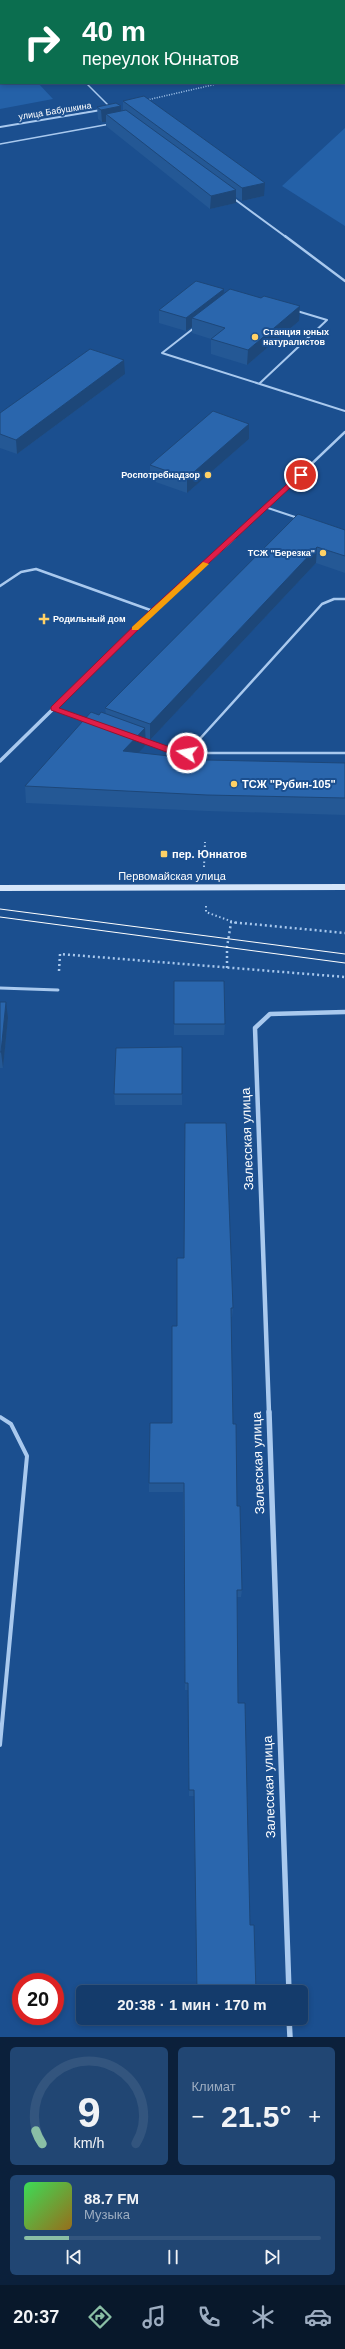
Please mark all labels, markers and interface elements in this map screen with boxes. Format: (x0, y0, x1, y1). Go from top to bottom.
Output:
icon: right (16, 16, 68, 68)
text: 40 m (82, 16, 146, 47)
text: переулок Юннатов (82, 49, 239, 69)
street label: улица Бабушкина (18, 100, 92, 122)
place label: Станция юных натуралистов (263, 327, 329, 347)
marker: Станция юных натуралистов (250, 332, 260, 342)
pin (284, 458, 318, 492)
icon: arrive (290, 464, 312, 486)
place label: Роспотребнадзор (121, 470, 201, 480)
marker: Роспотребнадзор (203, 470, 213, 480)
place label: ТСЖ "Березка" (248, 548, 315, 558)
marker: ТСЖ "Березка" (318, 548, 328, 558)
marker: Родильный дом (38, 613, 50, 625)
place label: Родильный дом (53, 614, 126, 624)
position arrow (166, 732, 208, 774)
place label: ТСЖ "Рубин-105" (242, 778, 336, 790)
marker: ТСЖ "Рубин-105" (229, 779, 239, 789)
place label: пер. Юннатов (172, 848, 247, 860)
marker: пер. Юннатов (159, 849, 169, 859)
street label: Первомайская улица (118, 870, 227, 882)
street label: Залесская улица (238, 1087, 256, 1190)
street label: Залесская улица (249, 1411, 267, 1514)
street label: Залесская улица (260, 1735, 278, 1838)
speed limit sign: 20 (12, 1973, 64, 2025)
text: 20:38 · 1 мин · 170 m (117, 1996, 267, 2013)
text: Климат (192, 2079, 236, 2094)
text: 9 (77, 2089, 100, 2136)
text: 21.5° (221, 2100, 291, 2133)
text: − (192, 2104, 204, 2129)
text: + (308, 2104, 321, 2129)
text: km/h (73, 2135, 104, 2151)
text: 88.7 FM (84, 2190, 139, 2207)
text: Музыка (84, 2207, 130, 2222)
icon: previous (63, 2246, 85, 2268)
icon: pause (162, 2246, 184, 2268)
icon: next (261, 2246, 283, 2268)
icon: directions (86, 2303, 114, 2331)
icon: music (140, 2303, 168, 2331)
icon: phone (195, 2303, 223, 2331)
icon: climate (249, 2303, 277, 2331)
icon: car (304, 2303, 332, 2331)
text: 20:37 (13, 2307, 59, 2327)

